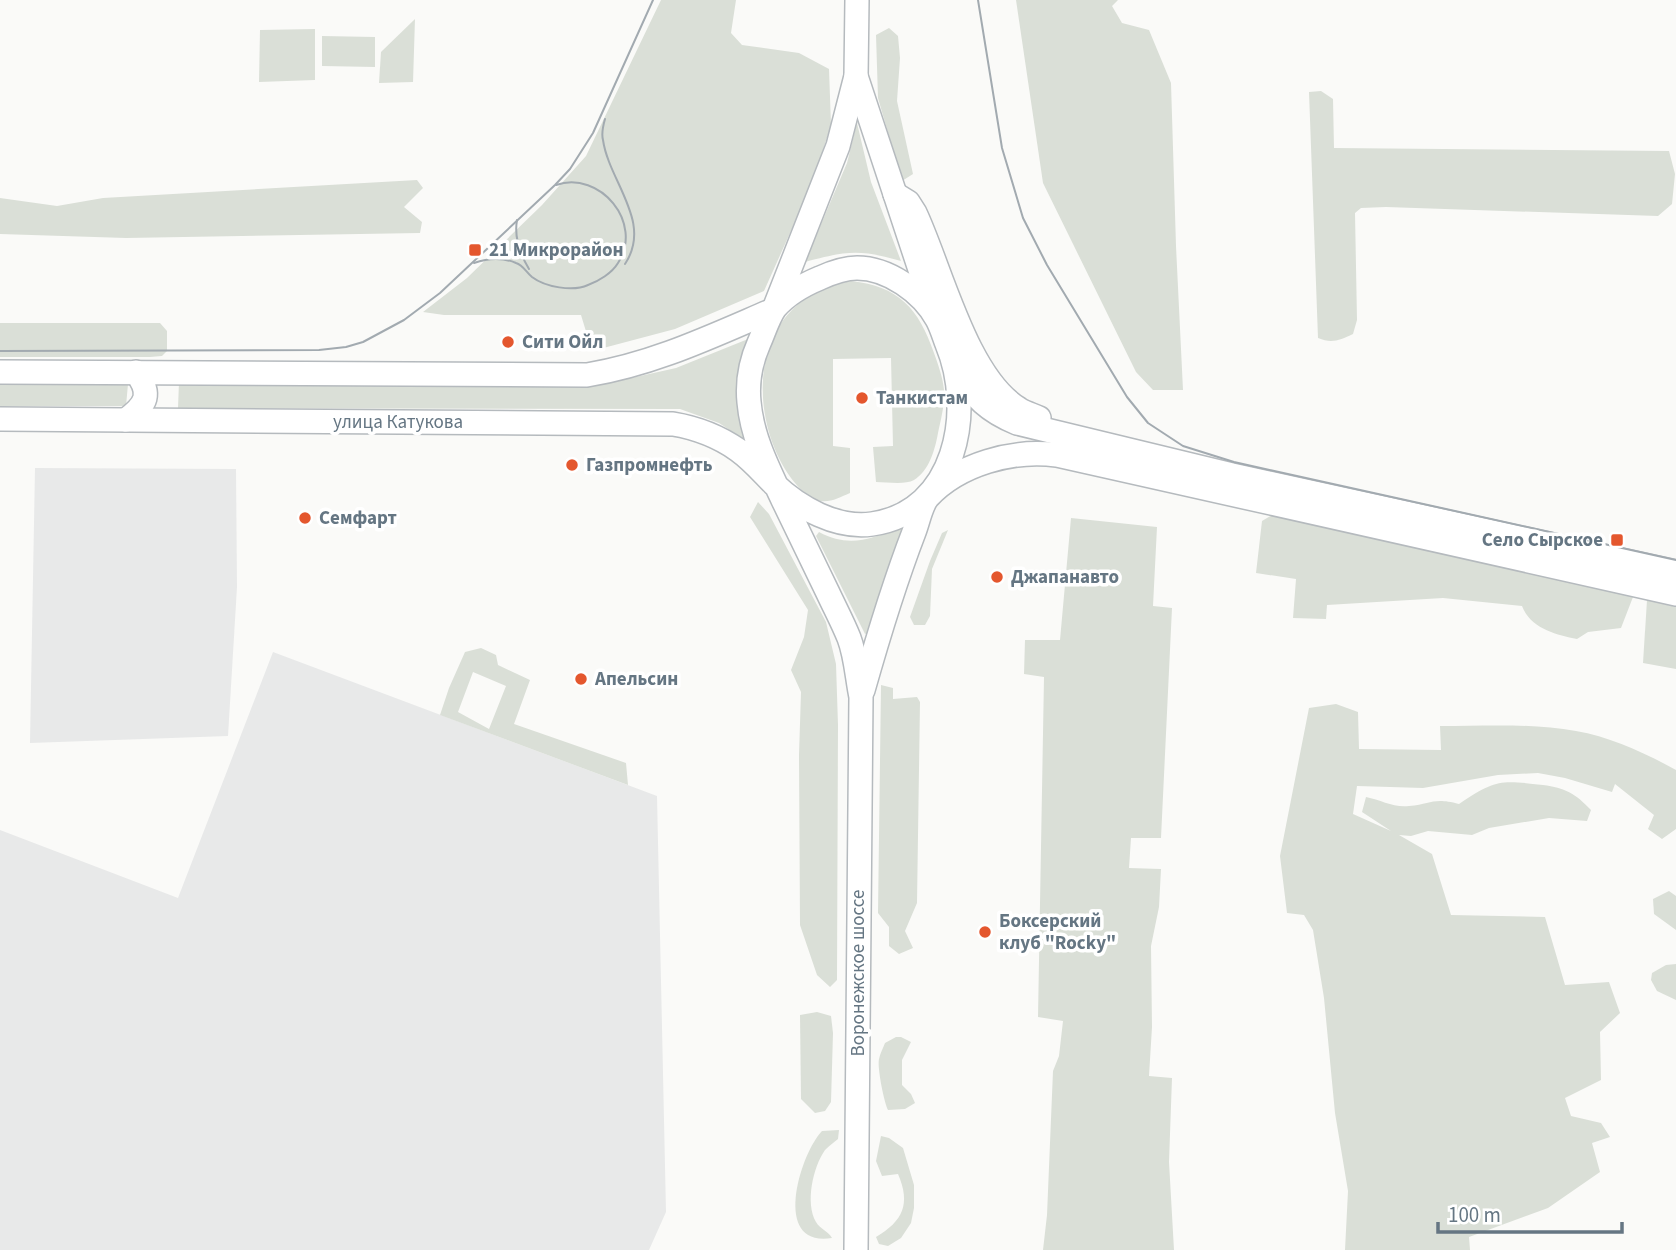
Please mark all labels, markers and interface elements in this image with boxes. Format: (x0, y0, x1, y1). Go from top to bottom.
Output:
place label: 21 Микрорайон (489, 237, 624, 264)
marker: 21 Микрорайон (467, 242, 483, 258)
place label: Сити Ойл (522, 329, 603, 356)
marker: Сити Ойл (500, 334, 516, 350)
place label: Танкистам (876, 385, 968, 412)
marker: Танкистам (854, 390, 870, 406)
street label: улица Катукова (333, 409, 463, 436)
place label: Газпромнефть (586, 452, 713, 479)
marker: Газпромнефть (564, 457, 580, 473)
place label: Семфарт (319, 505, 397, 532)
marker: Семфарт (297, 510, 313, 526)
place label: Село Сырское (1482, 527, 1603, 554)
marker: Село Сырское (1609, 532, 1625, 548)
place label: Джапанавто (1011, 564, 1119, 591)
marker: Джапанавто (989, 569, 1005, 585)
place label: Апельсин (594, 666, 678, 693)
marker: Апельсин (573, 671, 589, 687)
street label: Воронежское шоссе (845, 890, 872, 1056)
place label: Боксерский клуб "Rocky" (999, 908, 1116, 957)
marker: Боксерский клуб "Rocky" (977, 924, 993, 940)
scale bar (1438, 1190, 1622, 1234)
text: 100 m (1448, 1200, 1501, 1230)

